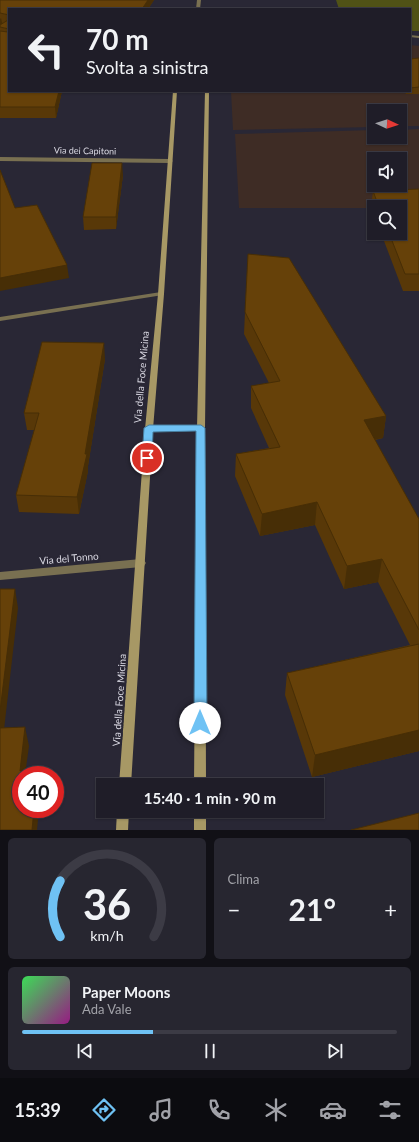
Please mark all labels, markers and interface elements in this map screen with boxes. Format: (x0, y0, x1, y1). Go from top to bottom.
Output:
text: 70 m (86, 22, 149, 56)
icon: left (20, 24, 72, 76)
text: Svolta a sinistra (86, 56, 208, 78)
north arrow (367, 104, 407, 144)
map controls (367, 104, 407, 240)
street label: Via dei Capitoni (54, 144, 116, 157)
button: sound (367, 152, 407, 192)
button: search (367, 200, 407, 240)
street label: Via della Foce Micina (131, 330, 151, 424)
pin (130, 441, 164, 475)
icon: arrive (136, 447, 158, 469)
street label: Via del Tonno (39, 549, 99, 567)
street label: Via della Foce Micina (110, 653, 128, 747)
position arrow (179, 702, 221, 744)
speed limit sign: 40 (12, 766, 64, 818)
text: 15:40 · 1 min · 90 m (144, 789, 276, 807)
text: Clima (228, 871, 260, 887)
text: 36 (83, 878, 131, 928)
text: 21° (289, 891, 336, 927)
text: − (228, 896, 240, 923)
text: + (384, 896, 397, 923)
text: km/h (90, 926, 123, 943)
text: Paper Moons (82, 983, 170, 1001)
text: Ada Vale (82, 1001, 132, 1017)
icon: previous (74, 1040, 96, 1062)
icon: pause (199, 1040, 221, 1062)
icon: next (324, 1040, 346, 1062)
icon: directions (90, 1096, 118, 1124)
icon: music (147, 1096, 175, 1124)
icon: phone (205, 1096, 233, 1124)
icon: climate (262, 1096, 290, 1124)
icon: car (319, 1096, 347, 1124)
icon: filters (376, 1096, 404, 1124)
text: 15:39 (15, 1099, 61, 1121)

